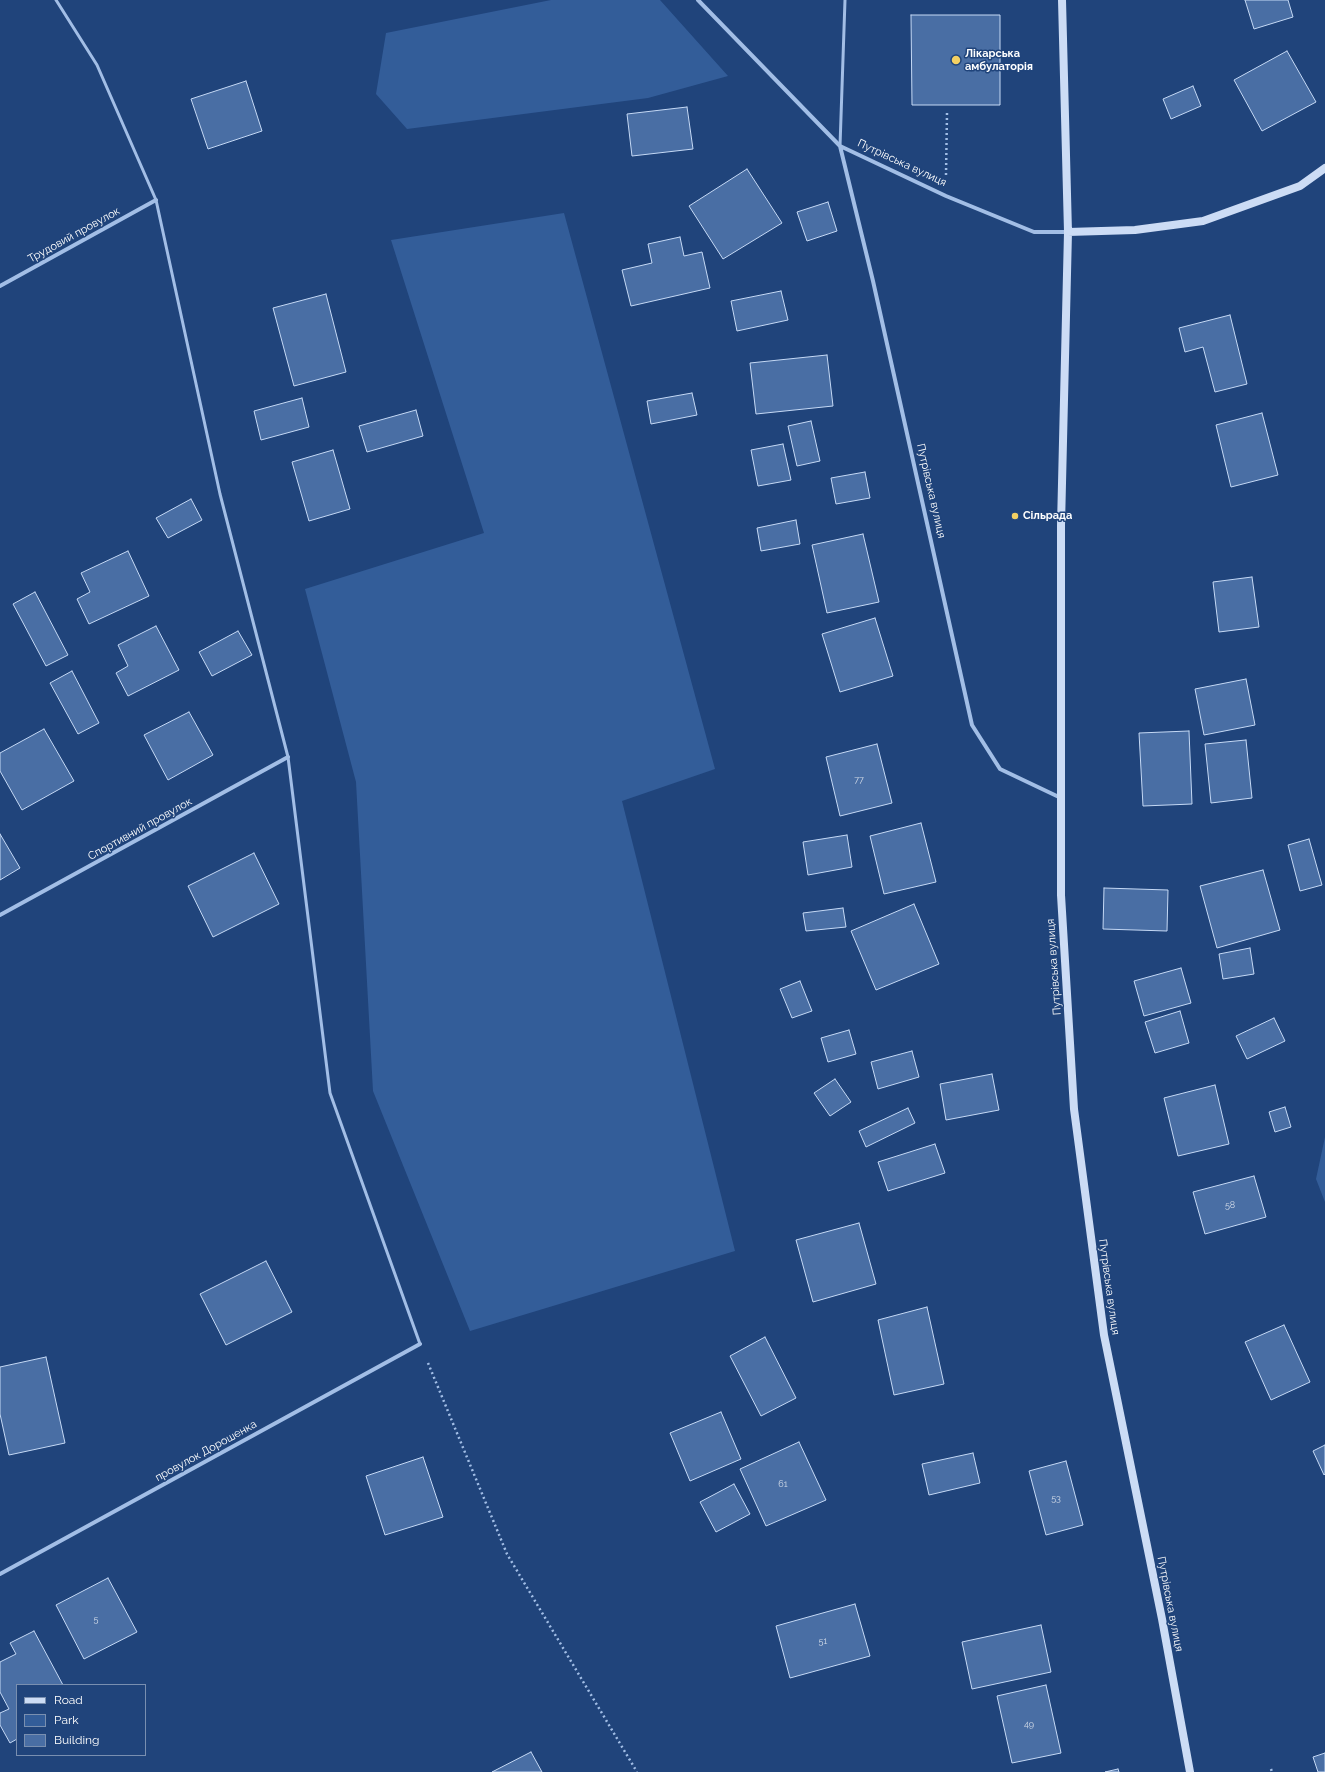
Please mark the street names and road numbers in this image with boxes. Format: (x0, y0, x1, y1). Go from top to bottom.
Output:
street label: Путрівська вулиця (855, 137, 949, 189)
street label: Трудовий провулок (26, 204, 122, 266)
street label: Путрівська вулиця (914, 442, 948, 540)
street label: Спортивний провулок (86, 795, 194, 863)
street label: Путрівська вулиця (1044, 918, 1064, 1016)
street label: Путрівська вулиця (1096, 1238, 1122, 1336)
street label: провулок Дорошенка (153, 1418, 259, 1484)
street label: Путрівська вулиця (1154, 1555, 1186, 1653)

